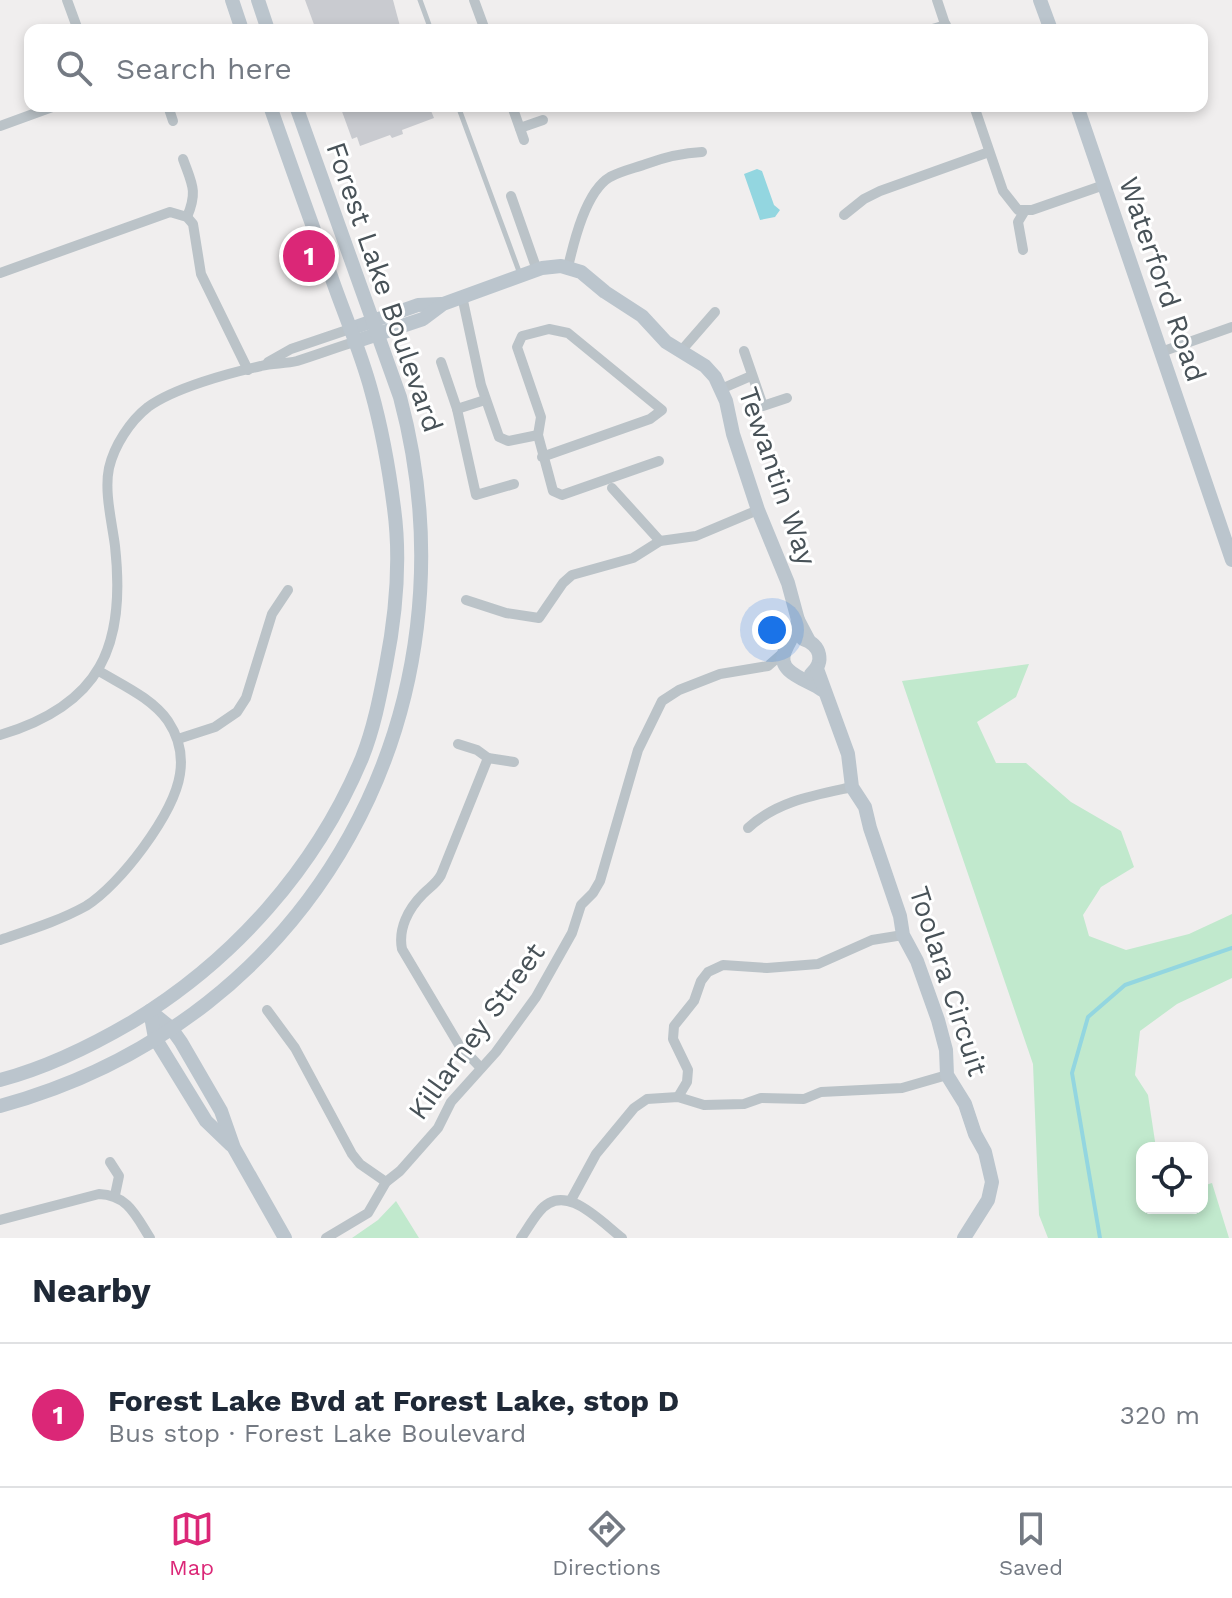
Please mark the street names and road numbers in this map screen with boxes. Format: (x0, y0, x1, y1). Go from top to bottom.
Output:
street label: Forest Lake Boulevard (319, 138, 450, 436)
street label: Waterford Road (1112, 173, 1213, 386)
street label: Tewantin Way (732, 383, 824, 570)
street label: Toolara Circuit (902, 882, 995, 1080)
street label: Killarney Street (401, 936, 552, 1126)

